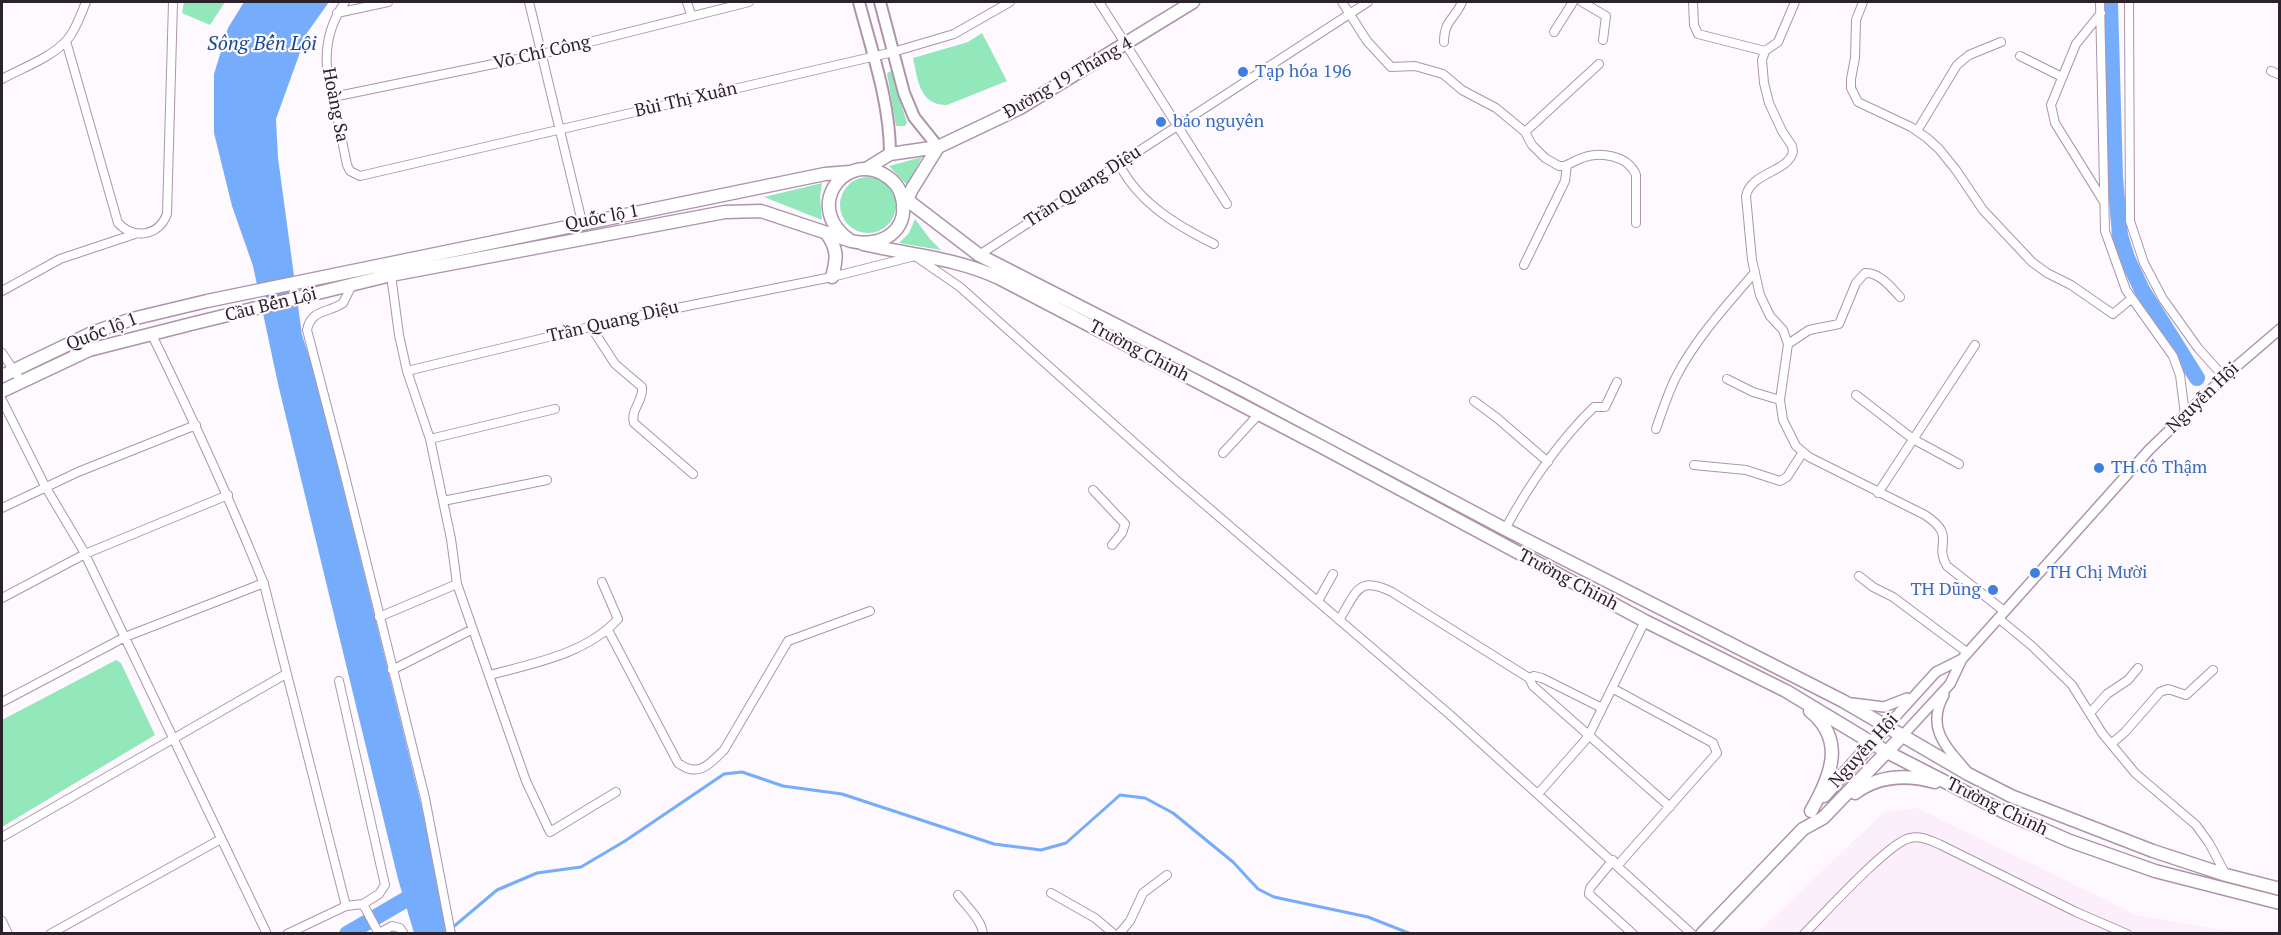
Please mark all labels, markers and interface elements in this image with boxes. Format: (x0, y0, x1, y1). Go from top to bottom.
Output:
street label: Võ Chí Công (491, 31, 593, 75)
water label: Sông Bến Lội (207, 32, 317, 56)
street label: Đường 19 Tháng 4 (1000, 32, 1136, 124)
place label: Tạp hóa 196 (1255, 61, 1351, 83)
marker: Tạp hóa 196 (1236, 65, 1250, 79)
street label: Hoàng Sa (317, 66, 353, 144)
street label: Bùi Thị Xuân (633, 78, 739, 122)
place label: bảo nguyên (1173, 111, 1264, 133)
marker: bảo nguyên (1154, 115, 1168, 129)
street label: Trần Quang Diệu (1021, 141, 1145, 233)
street label: Quốc lộ 1 (563, 200, 641, 236)
street label: Cầu Bến Lội (223, 283, 319, 327)
street label: Trần Quang Diệu (545, 296, 681, 348)
street label: Quốc lộ 1 (63, 309, 141, 355)
street label: Trường Chinh (1085, 316, 1193, 386)
street label: Nguyễn Hội (2162, 358, 2244, 438)
place label: TH cô Thậm (2111, 457, 2207, 479)
marker: TH cô Thậm (2092, 461, 2106, 475)
street label: Trường Chinh (1514, 545, 1622, 615)
place label: TH Chị Mười (2047, 562, 2147, 584)
marker: TH Chị Mười (2028, 566, 2042, 580)
place label: TH Dũng (1910, 579, 1981, 601)
marker: TH Dũng (1986, 583, 2000, 597)
street label: Nguyễn Hội (1825, 709, 1903, 793)
street label: Trường Chinh (1943, 773, 2051, 841)

